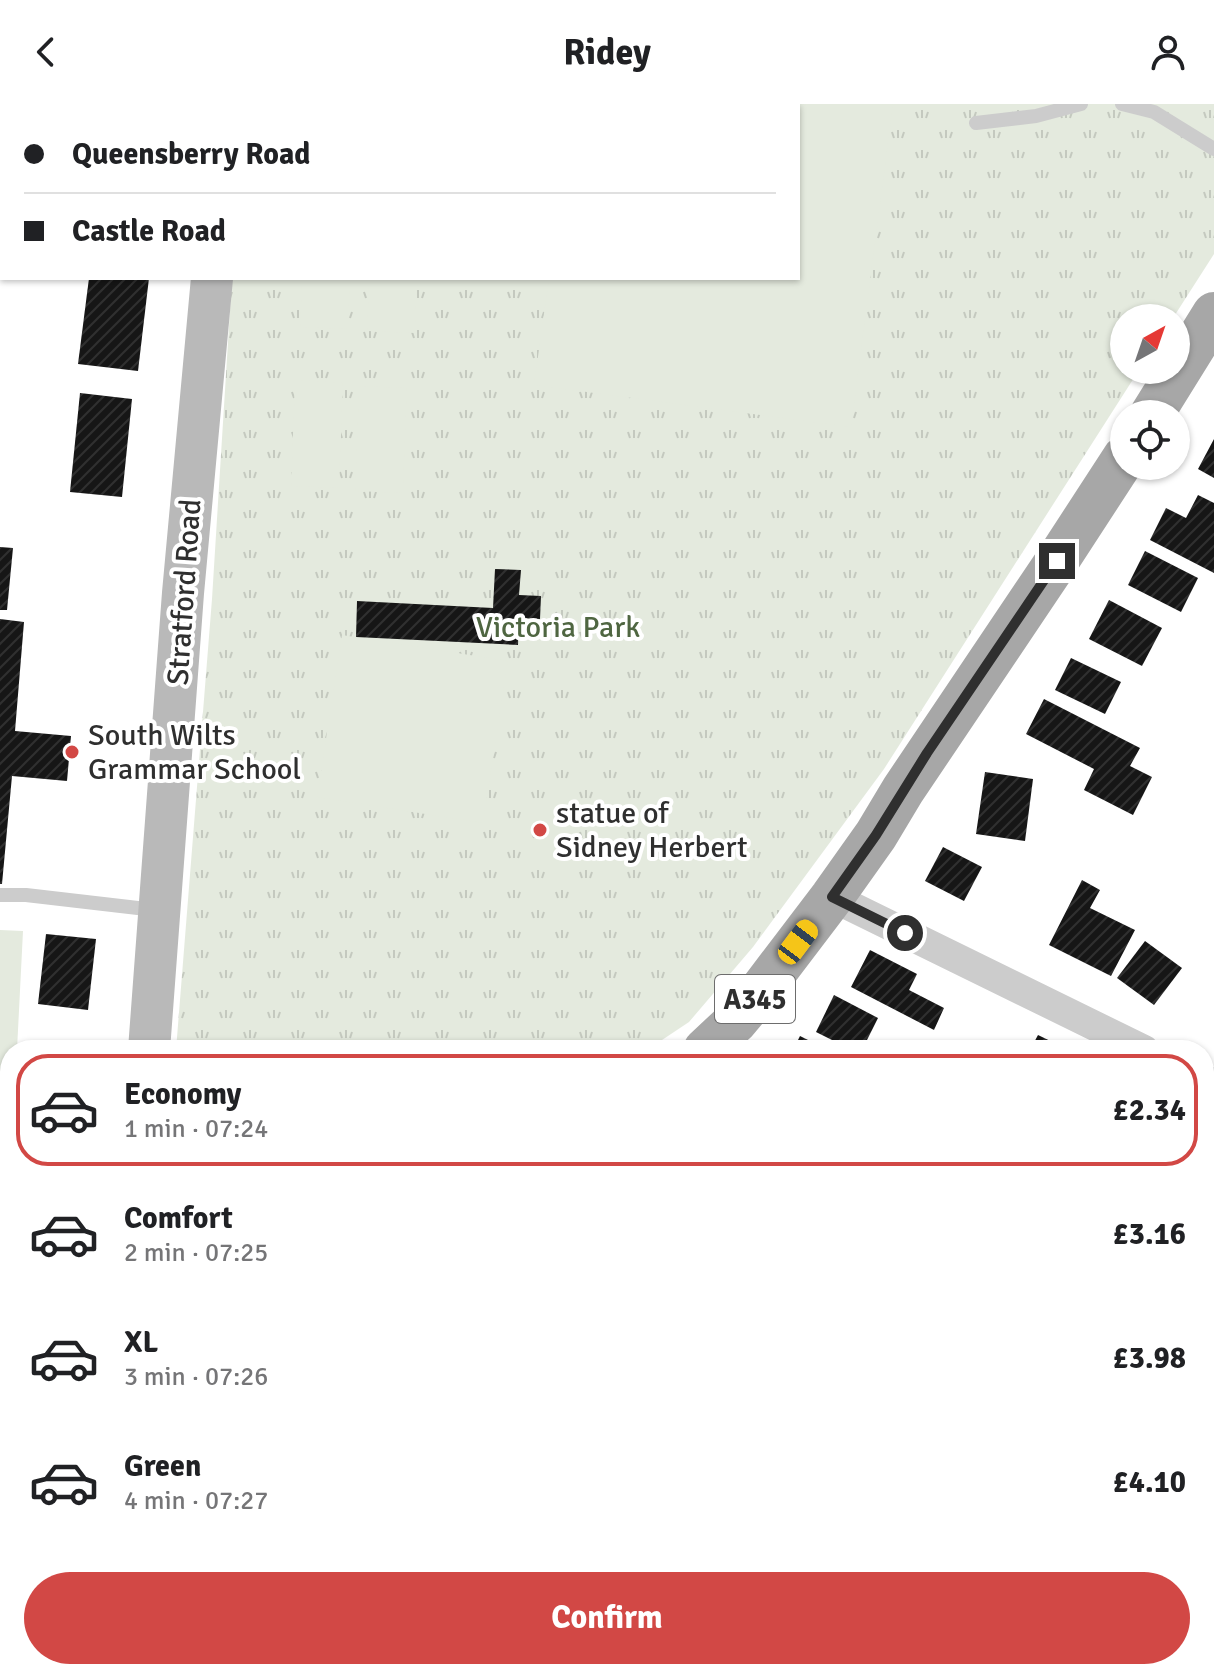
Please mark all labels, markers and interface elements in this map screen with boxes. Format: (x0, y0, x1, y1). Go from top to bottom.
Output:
icon: back (24, 30, 68, 74)
text: Ridey (563, 30, 651, 75)
icon: person (1146, 30, 1190, 74)
text: Queensberry Road (72, 136, 310, 173)
text: Castle Road (72, 213, 226, 250)
north arrow (1110, 304, 1190, 384)
map controls (1110, 304, 1190, 480)
button: locate (1110, 400, 1190, 480)
street label: Stratford Road (160, 498, 209, 686)
route end (1039, 543, 1075, 579)
park label: Victoria Park (476, 609, 640, 646)
place label: South Wilts Grammar School (88, 717, 301, 788)
marker: South Wilts Grammar School (63, 743, 81, 761)
place label: statue of Sidney Herbert (556, 795, 748, 866)
marker: statue of Sidney Herbert (531, 821, 549, 839)
route start (887, 915, 923, 951)
car (774, 916, 822, 968)
road number: A345 (715, 975, 795, 1023)
icon: car (28, 1074, 100, 1146)
text: Economy (124, 1076, 241, 1113)
text: £2.34 (1113, 1092, 1186, 1129)
text: 1 min · 07:24 (124, 1113, 268, 1145)
icon: car (28, 1198, 100, 1270)
text: Comfort (124, 1200, 233, 1237)
text: £3.16 (1113, 1216, 1186, 1253)
text: 2 min · 07:25 (124, 1237, 268, 1269)
icon: car (28, 1322, 100, 1394)
text: XL (124, 1324, 158, 1361)
text: £3.98 (1113, 1340, 1186, 1377)
text: 3 min · 07:26 (124, 1361, 268, 1393)
icon: car (28, 1446, 100, 1518)
text: Green (124, 1448, 201, 1485)
text: £4.10 (1113, 1464, 1186, 1501)
text: 4 min · 07:27 (124, 1485, 268, 1517)
button: Confirm (24, 1572, 1190, 1664)

